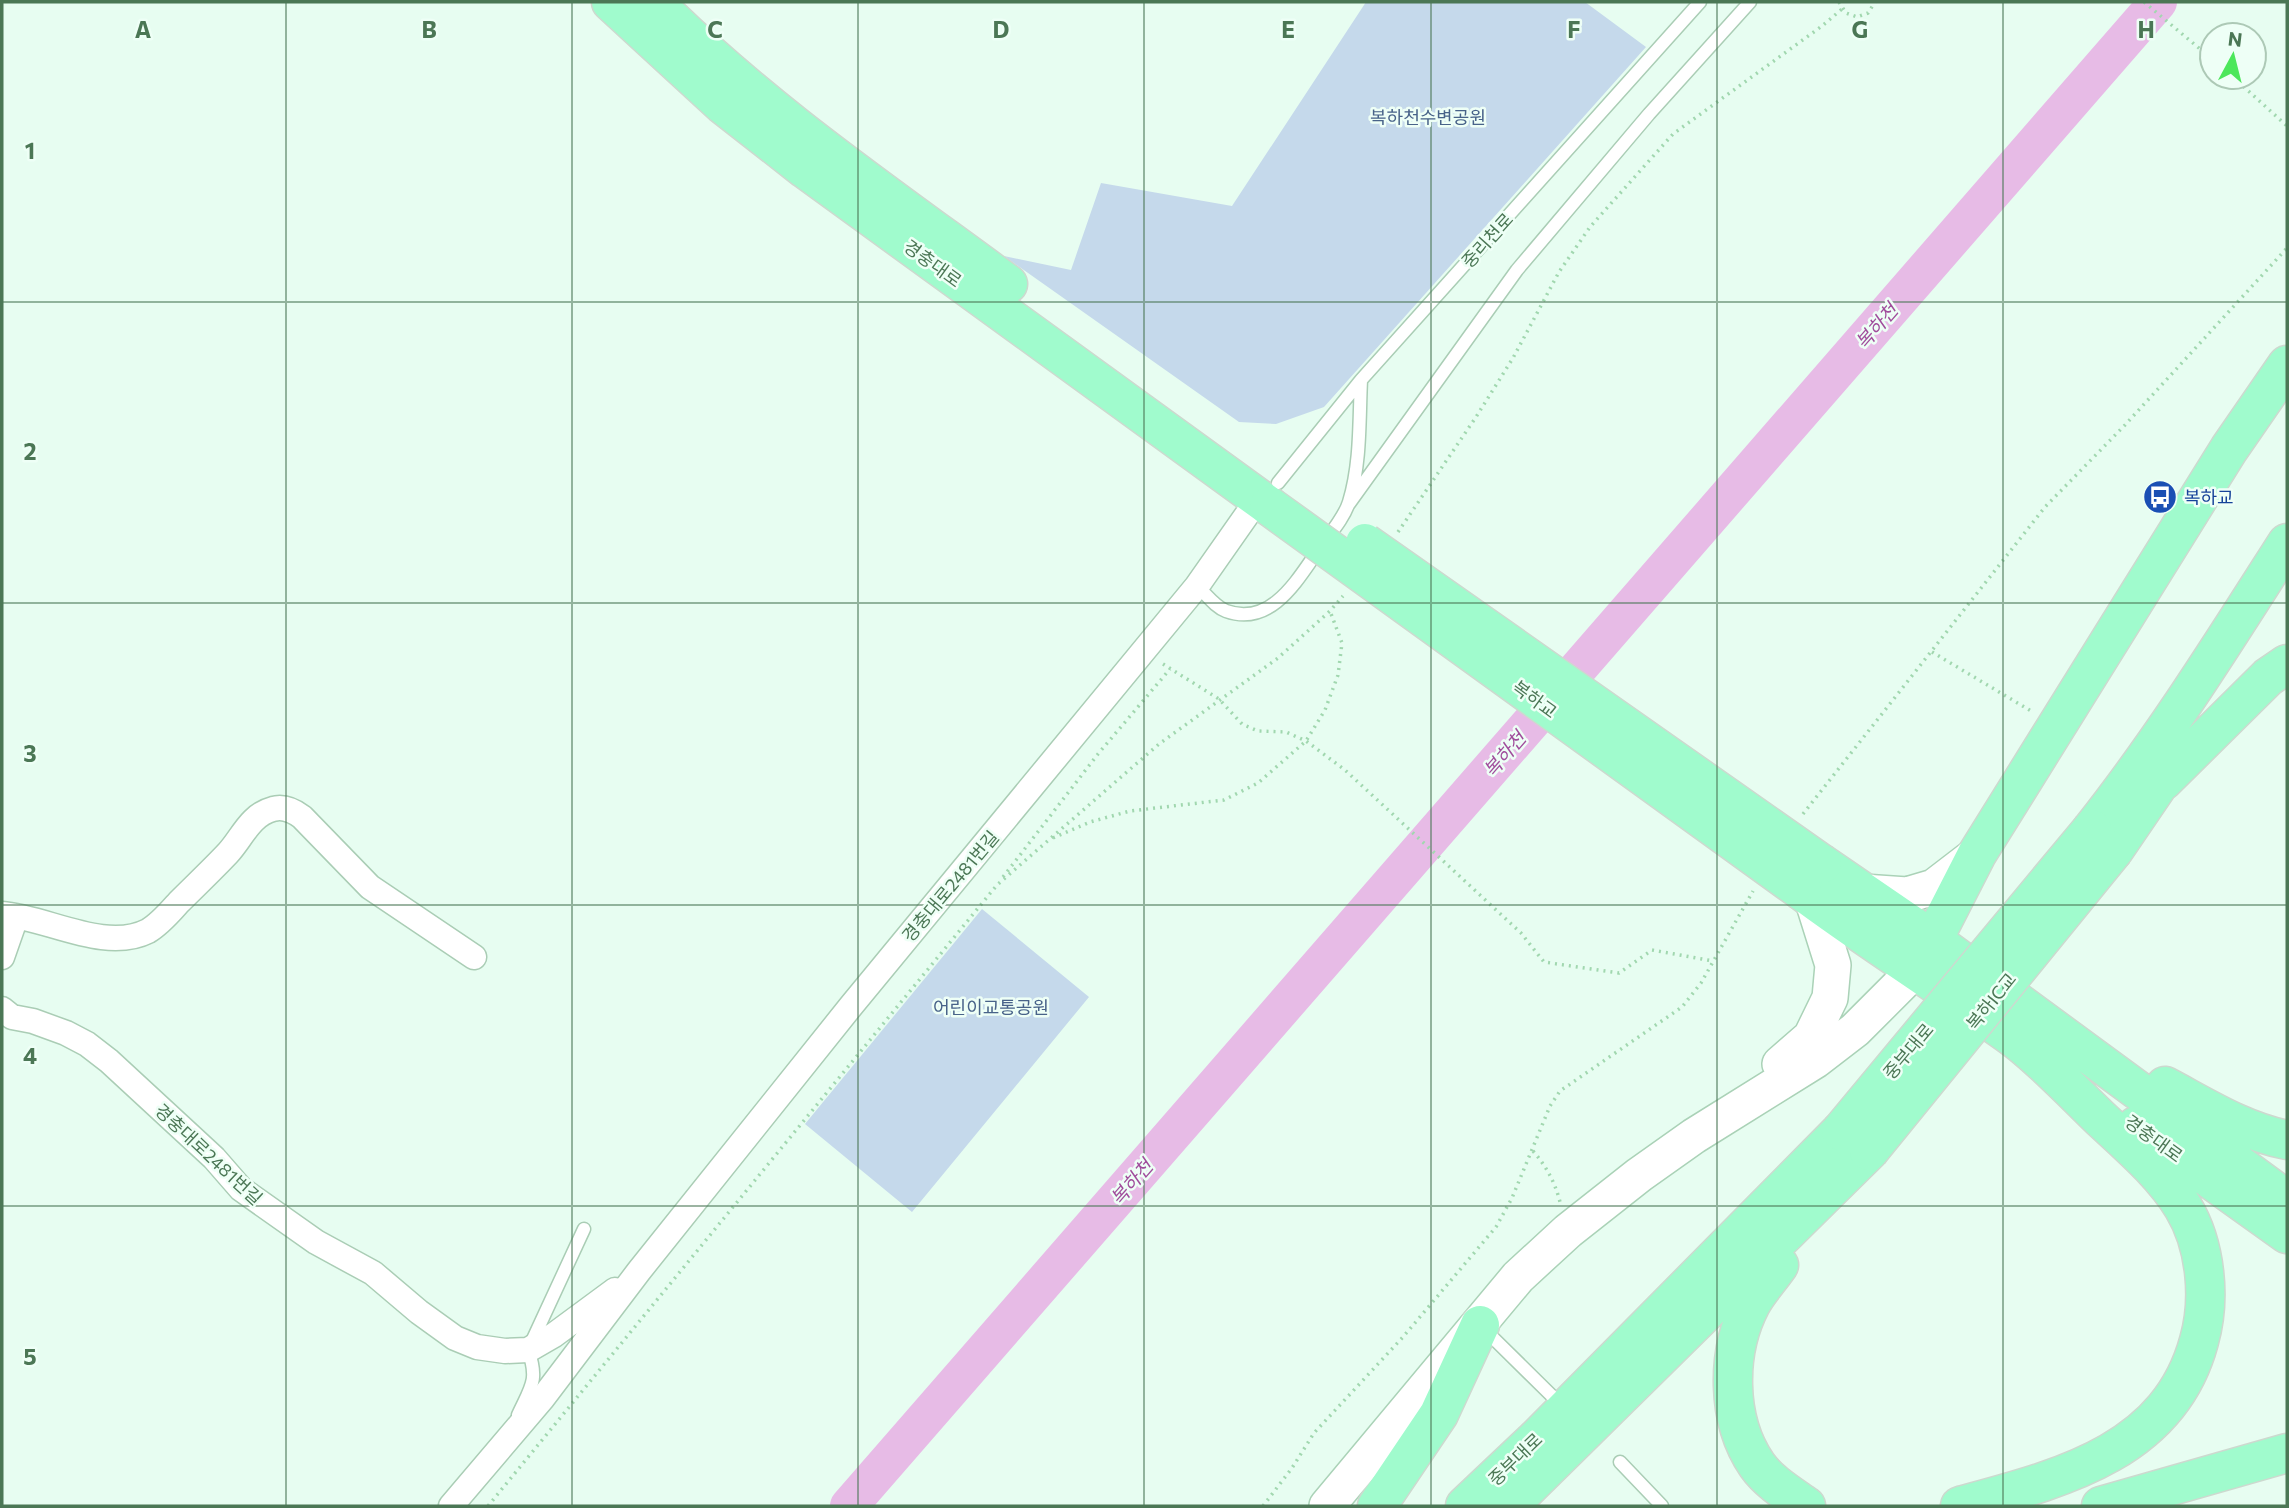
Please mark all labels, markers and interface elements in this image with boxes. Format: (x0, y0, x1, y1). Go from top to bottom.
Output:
text: A (135, 15, 152, 43)
text: B (421, 15, 437, 43)
text: C (707, 15, 723, 43)
text: D (993, 15, 1010, 43)
text: E (1281, 15, 1295, 43)
text: F (1567, 15, 1581, 43)
text: G (1852, 15, 1868, 43)
text: H (2137, 15, 2155, 43)
north arrow (2198, 21, 2268, 91)
text: N (2227, 26, 2244, 51)
park label: 복하천수변공원 (1370, 106, 1486, 128)
text: 1 (25, 136, 35, 164)
street label: 중리천로 (1457, 208, 1517, 272)
street label: 경충대로 (900, 235, 966, 291)
water label: 복하천 (1850, 298, 1903, 353)
text: 2 (23, 437, 37, 465)
bus stop icon: 복하교 (2141, 478, 2179, 516)
place label: 복하교 (2184, 486, 2234, 508)
street label: 복하교 (1508, 675, 1562, 723)
water label: 복하천 (1478, 726, 1531, 781)
text: 3 (23, 739, 37, 767)
street label: 경충대로2481번길 (897, 826, 1003, 946)
street label: 복하IC교 (1961, 968, 2021, 1034)
park label: 어린이교통공원 (933, 996, 1049, 1018)
street label: 중부대로 (1878, 1019, 1938, 1083)
text: 4 (23, 1041, 37, 1069)
street label: 경충대로2481번길 (151, 1099, 267, 1209)
street label: 경충대로 (2121, 1110, 2187, 1166)
water label: 복하천 (1105, 1154, 1158, 1209)
text: 5 (23, 1342, 37, 1370)
street label: 중부대로 (1484, 1428, 1546, 1490)

